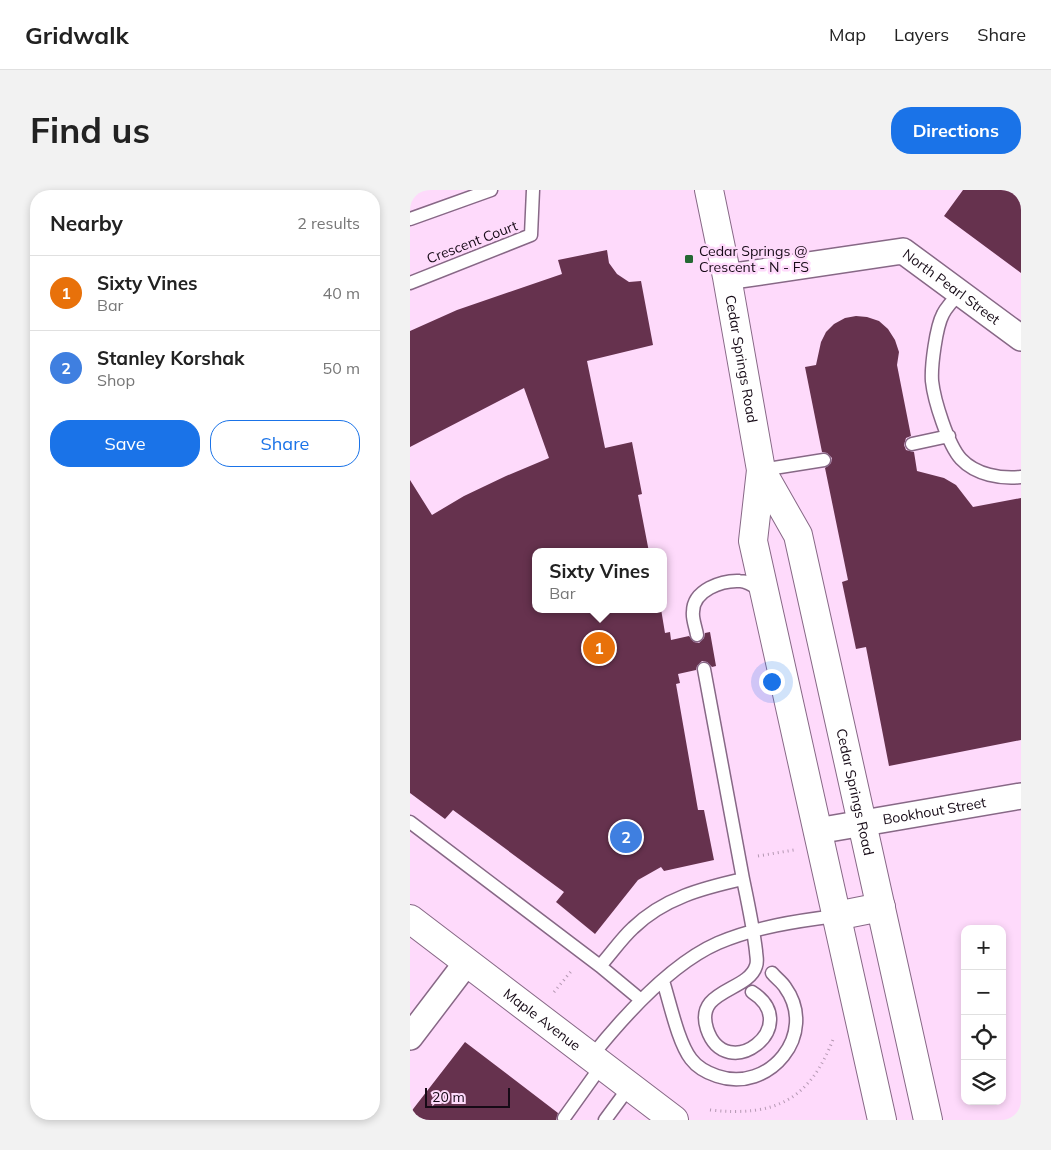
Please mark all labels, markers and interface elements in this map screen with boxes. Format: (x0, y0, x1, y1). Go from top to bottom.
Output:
text: Gridwalk (25, 20, 129, 50)
text: Map (829, 23, 866, 46)
text: Layers (894, 23, 949, 46)
text: Share (977, 23, 1026, 46)
button: Directions (891, 107, 1021, 154)
text: Find us (30, 108, 150, 152)
text: Nearby (50, 210, 123, 236)
text: 2 results (297, 213, 360, 233)
street label: Crescent Court (424, 216, 520, 268)
place label: Cedar Springs @ Crescent - N - FS (699, 242, 809, 276)
street label: North Pearl Street (899, 245, 1004, 328)
marker: Cedar Springs @ Crescent - N - FS (683, 253, 695, 265)
text: Sixty Vines (97, 271, 198, 295)
text: 1 (61, 283, 71, 303)
text: 40 m (323, 283, 360, 303)
street label: Cedar Springs Road (721, 294, 762, 424)
text: Bar (97, 295, 123, 315)
text: Stanley Korshak (97, 346, 245, 370)
text: 2 (61, 358, 71, 378)
text: 50 m (323, 358, 360, 378)
text: Shop (97, 370, 135, 390)
button: Save (50, 420, 200, 467)
button: Share (210, 420, 360, 467)
popup (532, 548, 667, 613)
text: Sixty Vines (549, 559, 650, 583)
text: Bar (549, 583, 576, 603)
pin: 1 (583, 629, 615, 667)
your location (759, 669, 785, 695)
street label: Cedar Springs Road (832, 727, 878, 857)
street label: Bookhout Street (881, 793, 987, 829)
pin: 2 (610, 818, 642, 856)
map controls (961, 925, 1006, 1105)
button: + (961, 925, 1006, 970)
button: − (961, 970, 1006, 1015)
street label: Maple Avenue (500, 984, 584, 1055)
button: locate (961, 1015, 1006, 1060)
button: layers (961, 1060, 1006, 1105)
scale bar (425, 1085, 510, 1108)
text: 20 m (432, 1088, 465, 1106)

